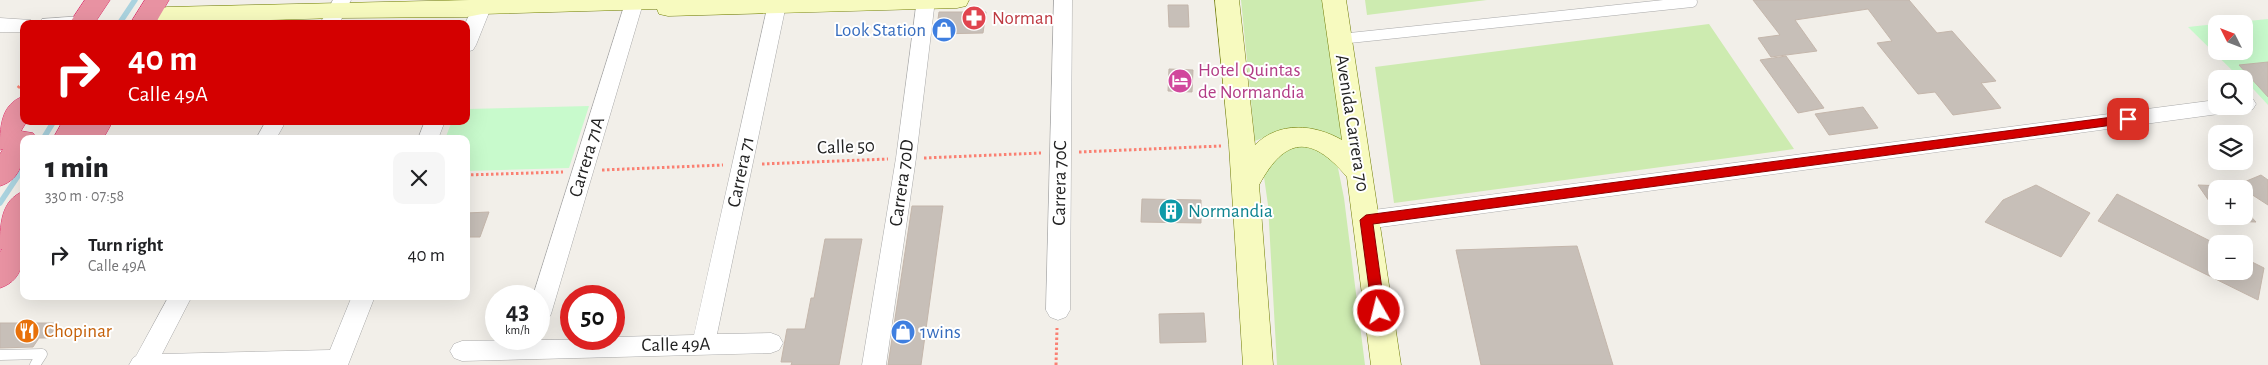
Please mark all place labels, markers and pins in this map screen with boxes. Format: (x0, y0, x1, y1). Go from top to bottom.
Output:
pharmacy icon: Norman (961, 5, 987, 31)
place label: Norman (992, 9, 1053, 28)
shop icon: Look Station (931, 17, 957, 43)
place label: Look Station (834, 21, 926, 40)
place label: Hotel Quintas de Normandia (1198, 61, 1305, 102)
hotel icon: Hotel Quintas de Normandia (1167, 68, 1193, 94)
pin (2107, 98, 2149, 140)
building icon: Normandia (1158, 198, 1184, 224)
place label: Normandia (1188, 202, 1273, 221)
restaurant icon: Chopinar (14, 318, 40, 344)
shop icon: 1wins (890, 319, 916, 345)
place label: Chopinar (44, 322, 112, 341)
place label: 1wins (920, 323, 961, 342)

